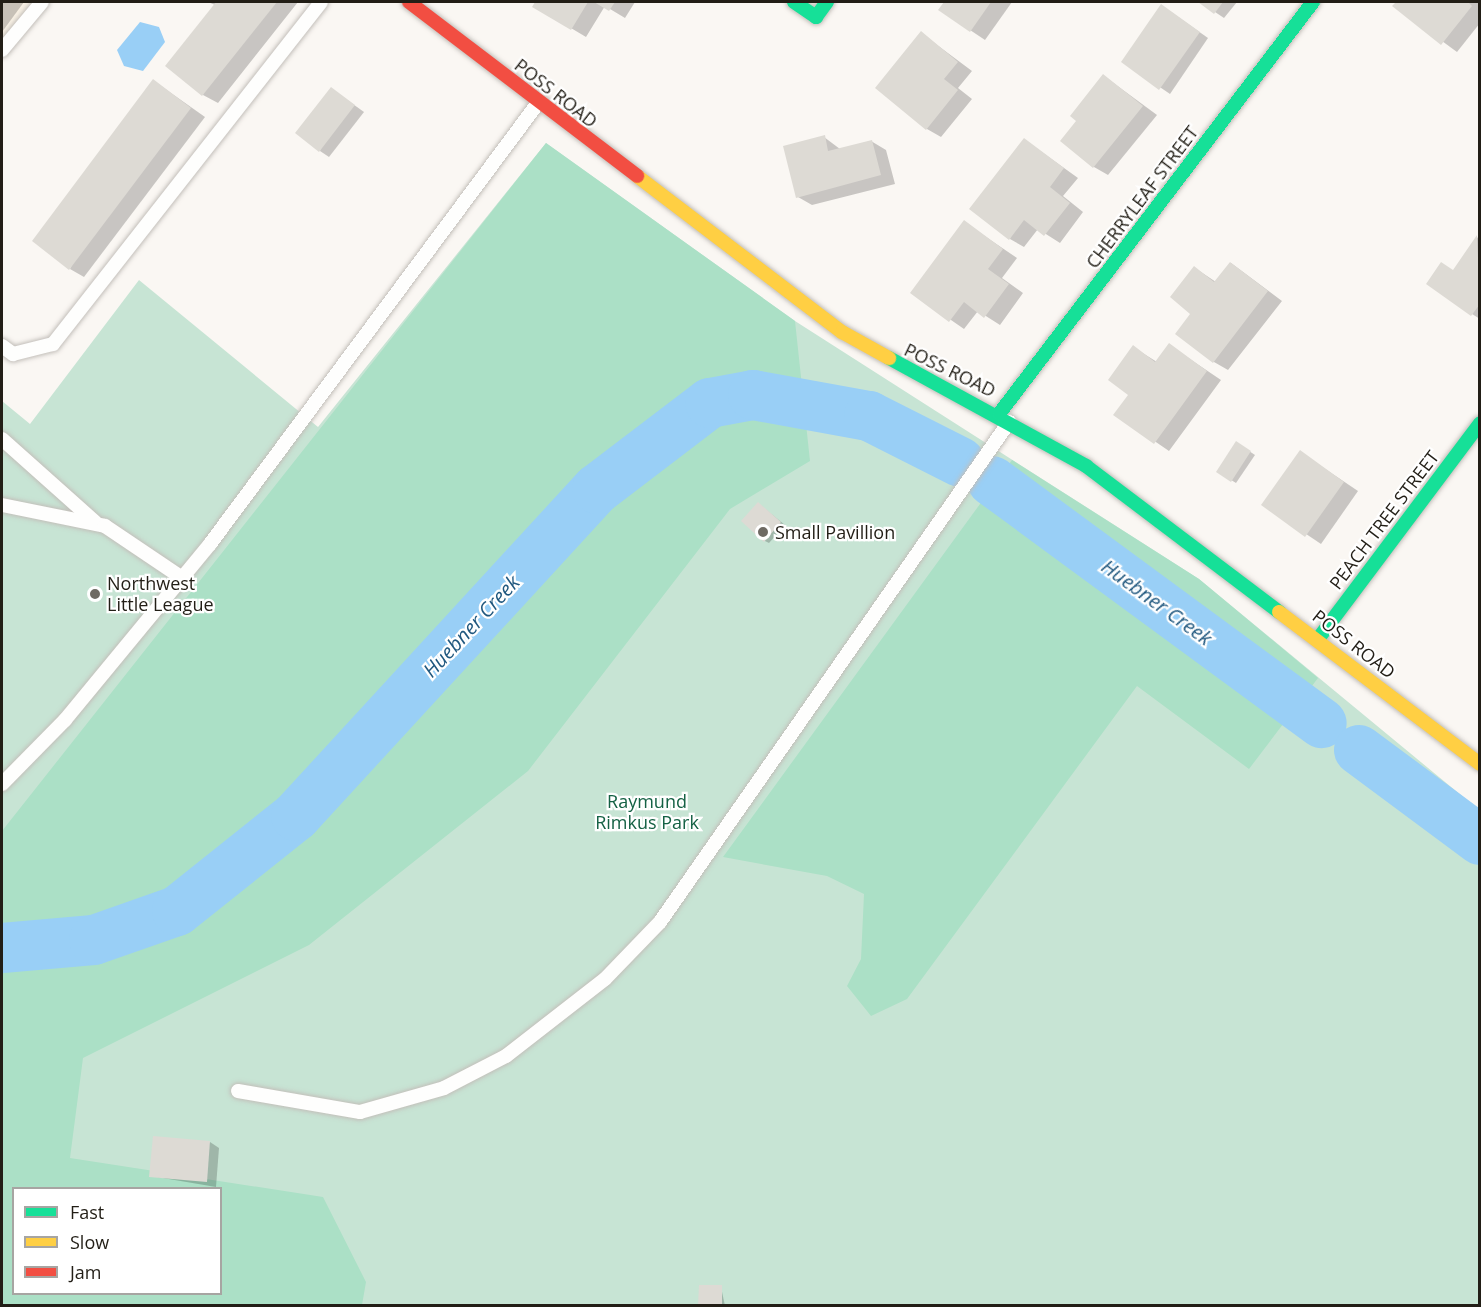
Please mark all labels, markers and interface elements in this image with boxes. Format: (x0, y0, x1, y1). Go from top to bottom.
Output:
street label: POSS ROAD (510, 54, 602, 132)
street label: CHERRYLEAF STREET (1081, 122, 1203, 272)
street label: POSS ROAD (901, 339, 999, 401)
street label: PEACH TREE STREET (1325, 446, 1443, 594)
place label: Small Pavillion (775, 521, 895, 543)
marker: Small Pavillion (756, 525, 770, 539)
water label: Huebner Creek (1097, 554, 1217, 650)
water label: Huebner Creek (418, 570, 524, 682)
place label: Northwest Little League (107, 573, 214, 616)
marker: Northwest Little League (88, 587, 102, 601)
street label: POSS ROAD (1308, 605, 1400, 683)
park label: Raymund Rimkus Park (595, 791, 699, 834)
legend (12, 1187, 222, 1295)
text: Fast (70, 1200, 104, 1224)
text: Slow (70, 1230, 109, 1254)
text: Jam (70, 1260, 102, 1284)

